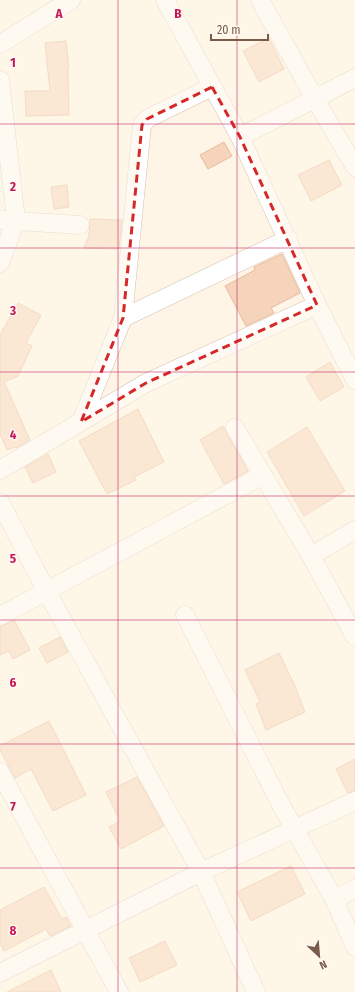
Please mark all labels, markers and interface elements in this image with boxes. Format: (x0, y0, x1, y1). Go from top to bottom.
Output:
text: A (54, 6, 63, 21)
text: B (174, 6, 182, 21)
scale bar (211, 16, 268, 42)
text: 20 m (217, 23, 241, 37)
text: 1 (10, 55, 16, 70)
text: 2 (9, 179, 16, 194)
text: 3 (9, 303, 16, 318)
text: 4 (10, 427, 17, 442)
text: 5 (10, 551, 16, 566)
text: 6 (10, 675, 17, 690)
text: 7 (10, 799, 16, 814)
text: 8 (10, 923, 17, 938)
north arrow (299, 936, 339, 976)
text: N (317, 957, 329, 972)

